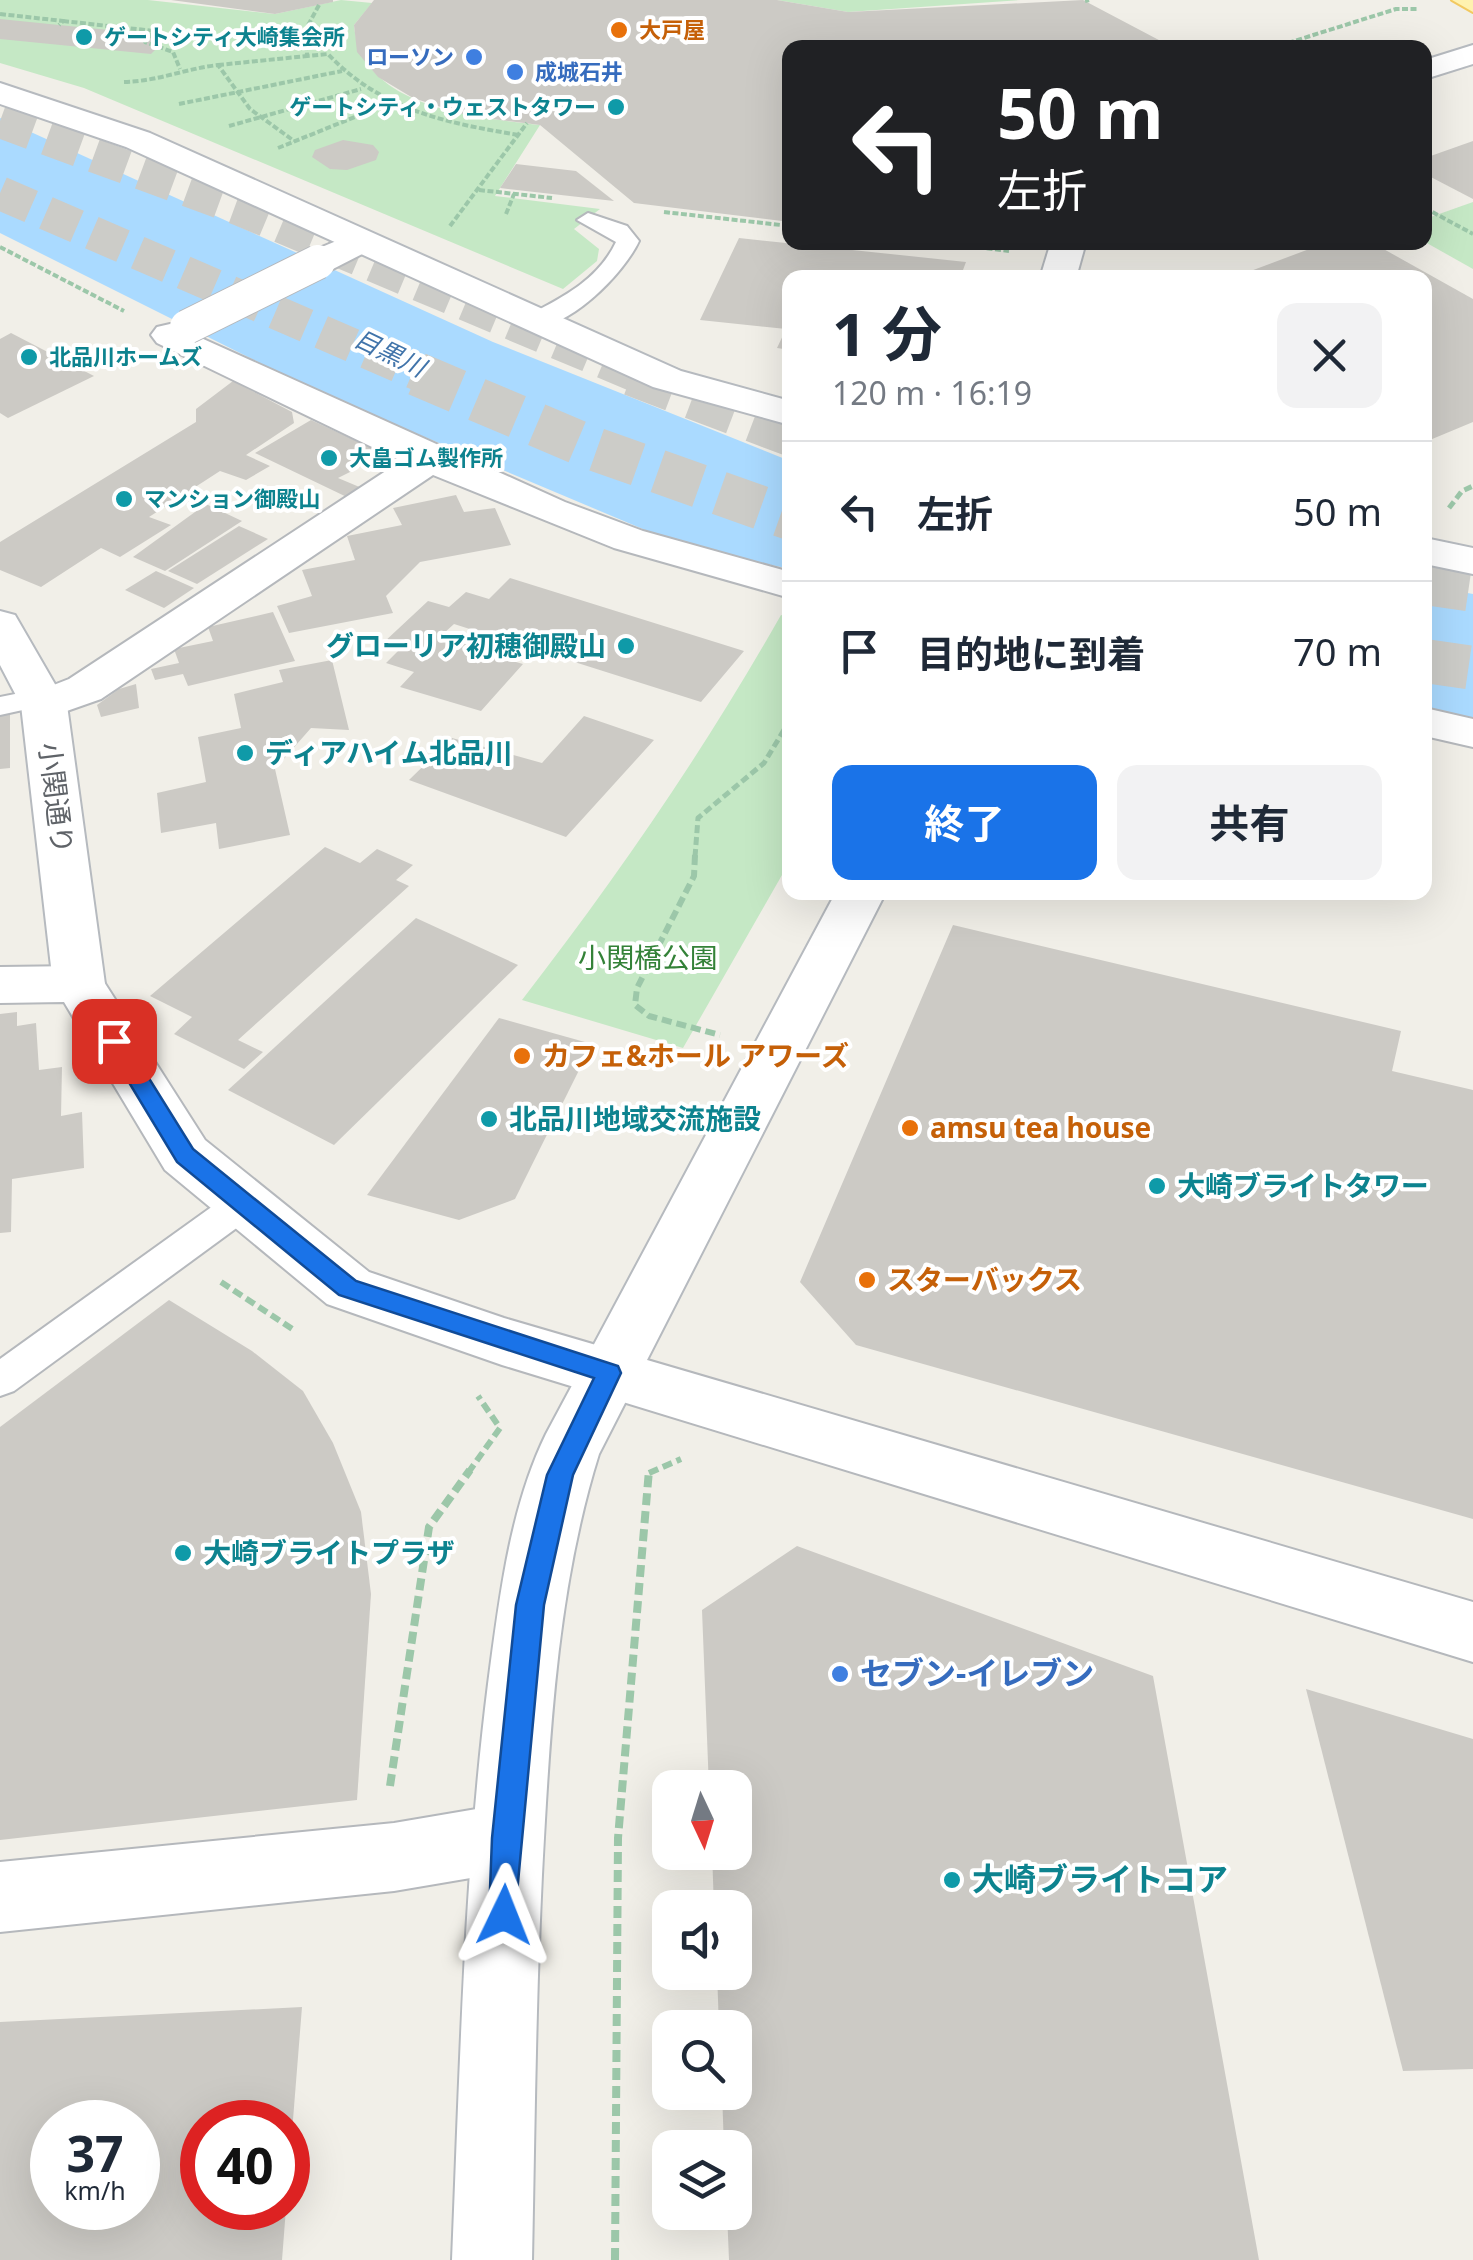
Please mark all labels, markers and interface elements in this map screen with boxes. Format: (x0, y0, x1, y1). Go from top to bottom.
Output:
place label: 大戸屋 (639, 14, 705, 44)
marker: 大戸屋 (608, 19, 630, 41)
place label: ゲートシティ大崎集会所 (104, 21, 345, 51)
marker: ゲートシティ大崎集会所 (73, 26, 95, 48)
place label: ローソン (366, 41, 454, 71)
marker: ローソン (463, 46, 485, 68)
place label: 成城石井 (535, 56, 623, 86)
marker: 成城石井 (504, 61, 526, 83)
text: 50 m (997, 64, 1164, 160)
icon: left (832, 80, 962, 210)
place label: ゲートシティ・ウェストタワー (289, 91, 596, 121)
marker: ゲートシティ・ウェストタワー (605, 96, 627, 118)
text: 左折 (997, 159, 1087, 220)
text: 1 分 (832, 292, 942, 374)
button: close (1277, 303, 1382, 408)
water label: 目黒川 (349, 320, 434, 385)
place label: 北品川ホームズ (49, 341, 202, 371)
marker: 北品川ホームズ (18, 346, 40, 368)
text: 120 m · 16:19 (832, 371, 1032, 414)
place label: 大畠ゴム製作所 (349, 442, 503, 472)
marker: 大畠ゴム製作所 (318, 447, 340, 469)
place label: マンション御殿山 (144, 483, 320, 513)
icon: left (832, 484, 887, 539)
text: 50 m (1293, 485, 1382, 537)
text: 左折 (917, 487, 993, 539)
marker: マンション御殿山 (113, 488, 135, 510)
icon: arrive (832, 624, 887, 679)
text: 70 m (1293, 625, 1382, 677)
place label: グローリア初穂御殿山 (326, 626, 606, 664)
text: 目的地に到着 (917, 627, 1145, 679)
marker: グローリア初穂御殿山 (615, 635, 637, 657)
place label: ディアハイム北品川 (265, 733, 513, 771)
street label: 小関通り (31, 740, 83, 856)
marker: ディアハイム北品川 (234, 742, 256, 764)
button: 終了 (832, 765, 1097, 880)
button: 共有 (1117, 765, 1382, 880)
park label: 小関橋公園 (578, 938, 718, 976)
pin (72, 999, 157, 1084)
icon: arrive (87, 1014, 142, 1069)
place label: カフェ&ホール アワーズ (542, 1036, 849, 1074)
marker: カフェ&ホール アワーズ (511, 1045, 533, 1067)
place label: 北品川地域交流施設 (509, 1099, 761, 1137)
marker: 北品川地域交流施設 (478, 1108, 500, 1130)
place label: amsu tea house (930, 1108, 1151, 1146)
marker: amsu tea house (899, 1117, 921, 1139)
place label: 大崎ブライトタワー (1177, 1166, 1429, 1204)
marker: 大崎ブライトタワー (1146, 1175, 1168, 1197)
place label: スターバックス (887, 1260, 1082, 1298)
marker: スターバックス (856, 1269, 878, 1291)
place label: 大崎ブライトプラザ (203, 1533, 455, 1571)
marker: 大崎ブライトプラザ (172, 1542, 194, 1564)
place label: セブン-イレブン (860, 1651, 1094, 1694)
marker: セブン-イレブン (829, 1663, 851, 1685)
north arrow (652, 1770, 752, 1870)
map controls (652, 1770, 752, 2230)
place label: 大崎ブライトコア (972, 1857, 1228, 1900)
position arrow (452, 1863, 556, 1967)
marker: 大崎ブライトコア (941, 1869, 963, 1891)
button: sound (652, 1890, 752, 1990)
button: search (652, 2010, 752, 2110)
speed limit sign: 40 (180, 2100, 310, 2230)
text: 37 (66, 2119, 124, 2187)
button: layers (652, 2130, 752, 2230)
text: km/h (64, 2173, 126, 2207)

